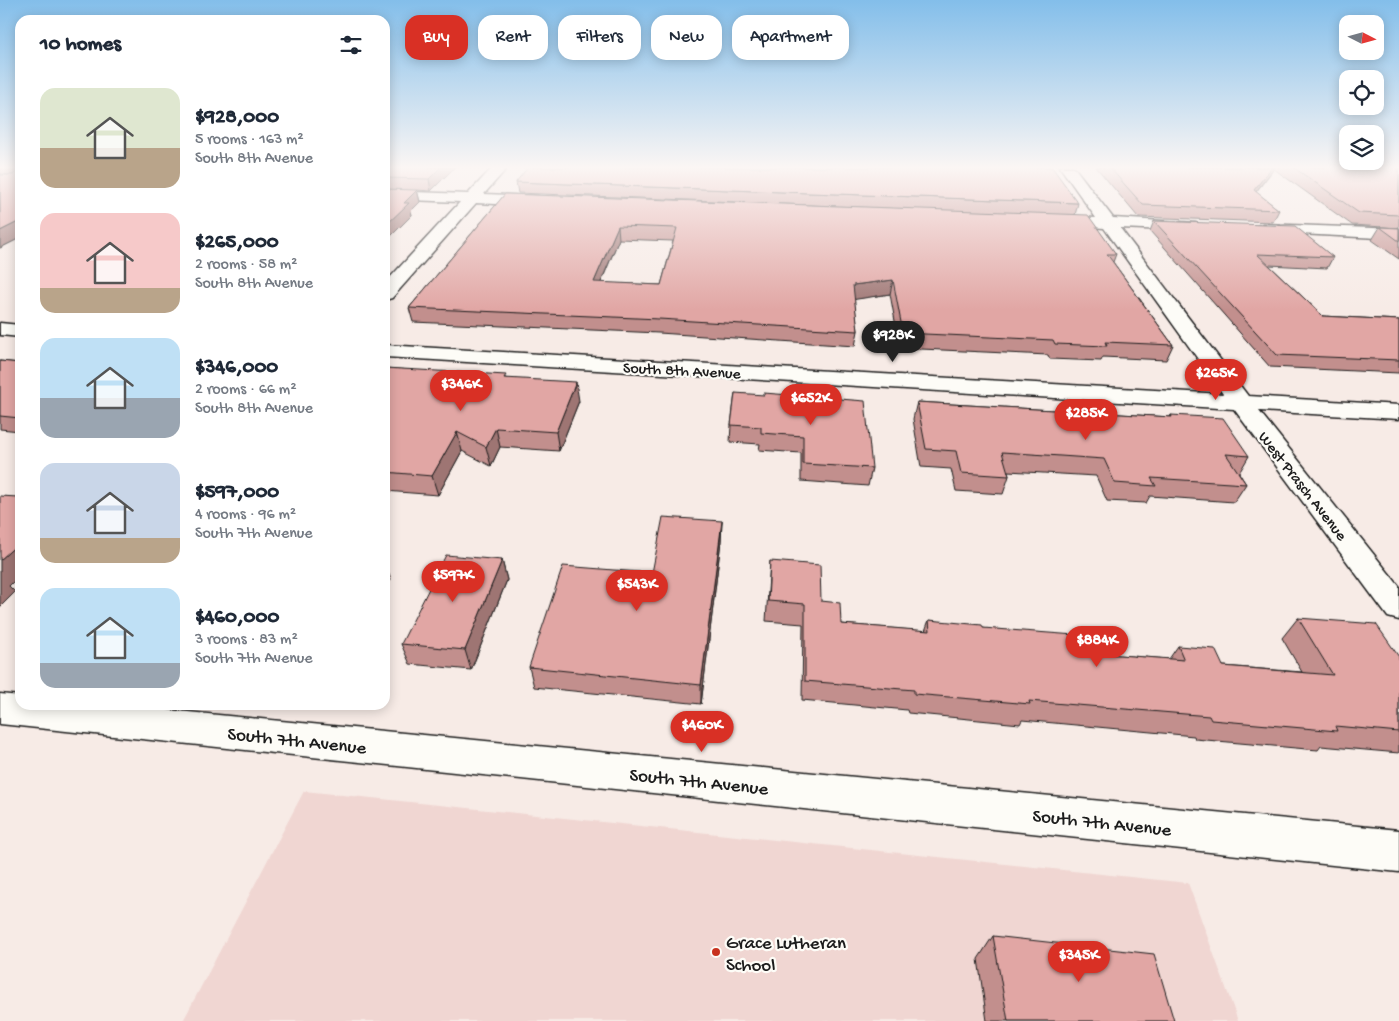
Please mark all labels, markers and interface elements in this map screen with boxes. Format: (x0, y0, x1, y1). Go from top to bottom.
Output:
chip: Buy (405, 15, 468, 60)
chip: Rent (478, 15, 548, 60)
chip: Filters (558, 15, 641, 60)
chip: New (651, 15, 722, 60)
chip: Apartment (732, 15, 849, 60)
north arrow (1339, 15, 1384, 60)
map controls (1339, 15, 1384, 170)
icon: filters (337, 31, 365, 59)
text: 10 homes (40, 33, 121, 58)
button: locate (1339, 70, 1384, 115)
text: $928,000 (195, 106, 279, 131)
icon: home (80, 108, 140, 168)
button: layers (1339, 125, 1384, 170)
text: 5 rooms · 163 m² (195, 131, 304, 150)
text: South 8th Avenue (195, 150, 313, 169)
text: $265,000 (195, 231, 279, 256)
icon: home (80, 233, 140, 293)
text: 2 rooms · 58 m² (195, 256, 297, 275)
text: South 8th Avenue (195, 275, 313, 294)
pin: $928K (858, 320, 928, 363)
text: $928K (873, 327, 913, 346)
text: $346,000 (195, 356, 278, 381)
icon: home (80, 358, 140, 418)
pin: $265K (1181, 358, 1251, 401)
street label: South 8th Avenue (622, 360, 742, 385)
text: $265K (1196, 365, 1236, 384)
pin: $346K (426, 370, 496, 412)
text: $346K (441, 376, 481, 395)
text: 2 rooms · 66 m² (195, 381, 296, 400)
pin: $652K (776, 384, 846, 426)
text: $652K (791, 390, 831, 409)
pin: $285K (1051, 398, 1121, 441)
text: South 8th Avenue (195, 400, 313, 419)
text: $285K (1065, 405, 1107, 424)
street label: West Prasch Avenue (1253, 429, 1350, 546)
text: $597,000 (195, 481, 279, 506)
icon: home (80, 483, 140, 543)
text: 4 rooms · 96 m² (195, 506, 296, 525)
text: South 7th Avenue (195, 525, 313, 544)
pin: $597K (418, 560, 488, 603)
text: $597K (433, 567, 473, 586)
pin: $543K (602, 570, 672, 612)
text: $543K (617, 576, 657, 595)
text: $460,000 (195, 606, 279, 631)
icon: home (80, 608, 140, 668)
pin: $884K (1062, 626, 1132, 668)
text: 3 rooms · 83 m² (195, 631, 298, 650)
text: $884K (1076, 632, 1118, 651)
text: South 7th Avenue (195, 650, 313, 669)
pin: $460K (667, 710, 737, 753)
text: $460K (682, 717, 722, 736)
street label: South 7th Avenue (226, 724, 367, 761)
street label: South 7th Avenue (628, 765, 769, 802)
street label: South 7th Avenue (1031, 806, 1172, 843)
place label: Grace Lutheran School (726, 933, 846, 978)
pin: $345K (1044, 940, 1114, 983)
marker: Grace Lutheran School (710, 946, 722, 958)
text: $345K (1059, 947, 1099, 966)

